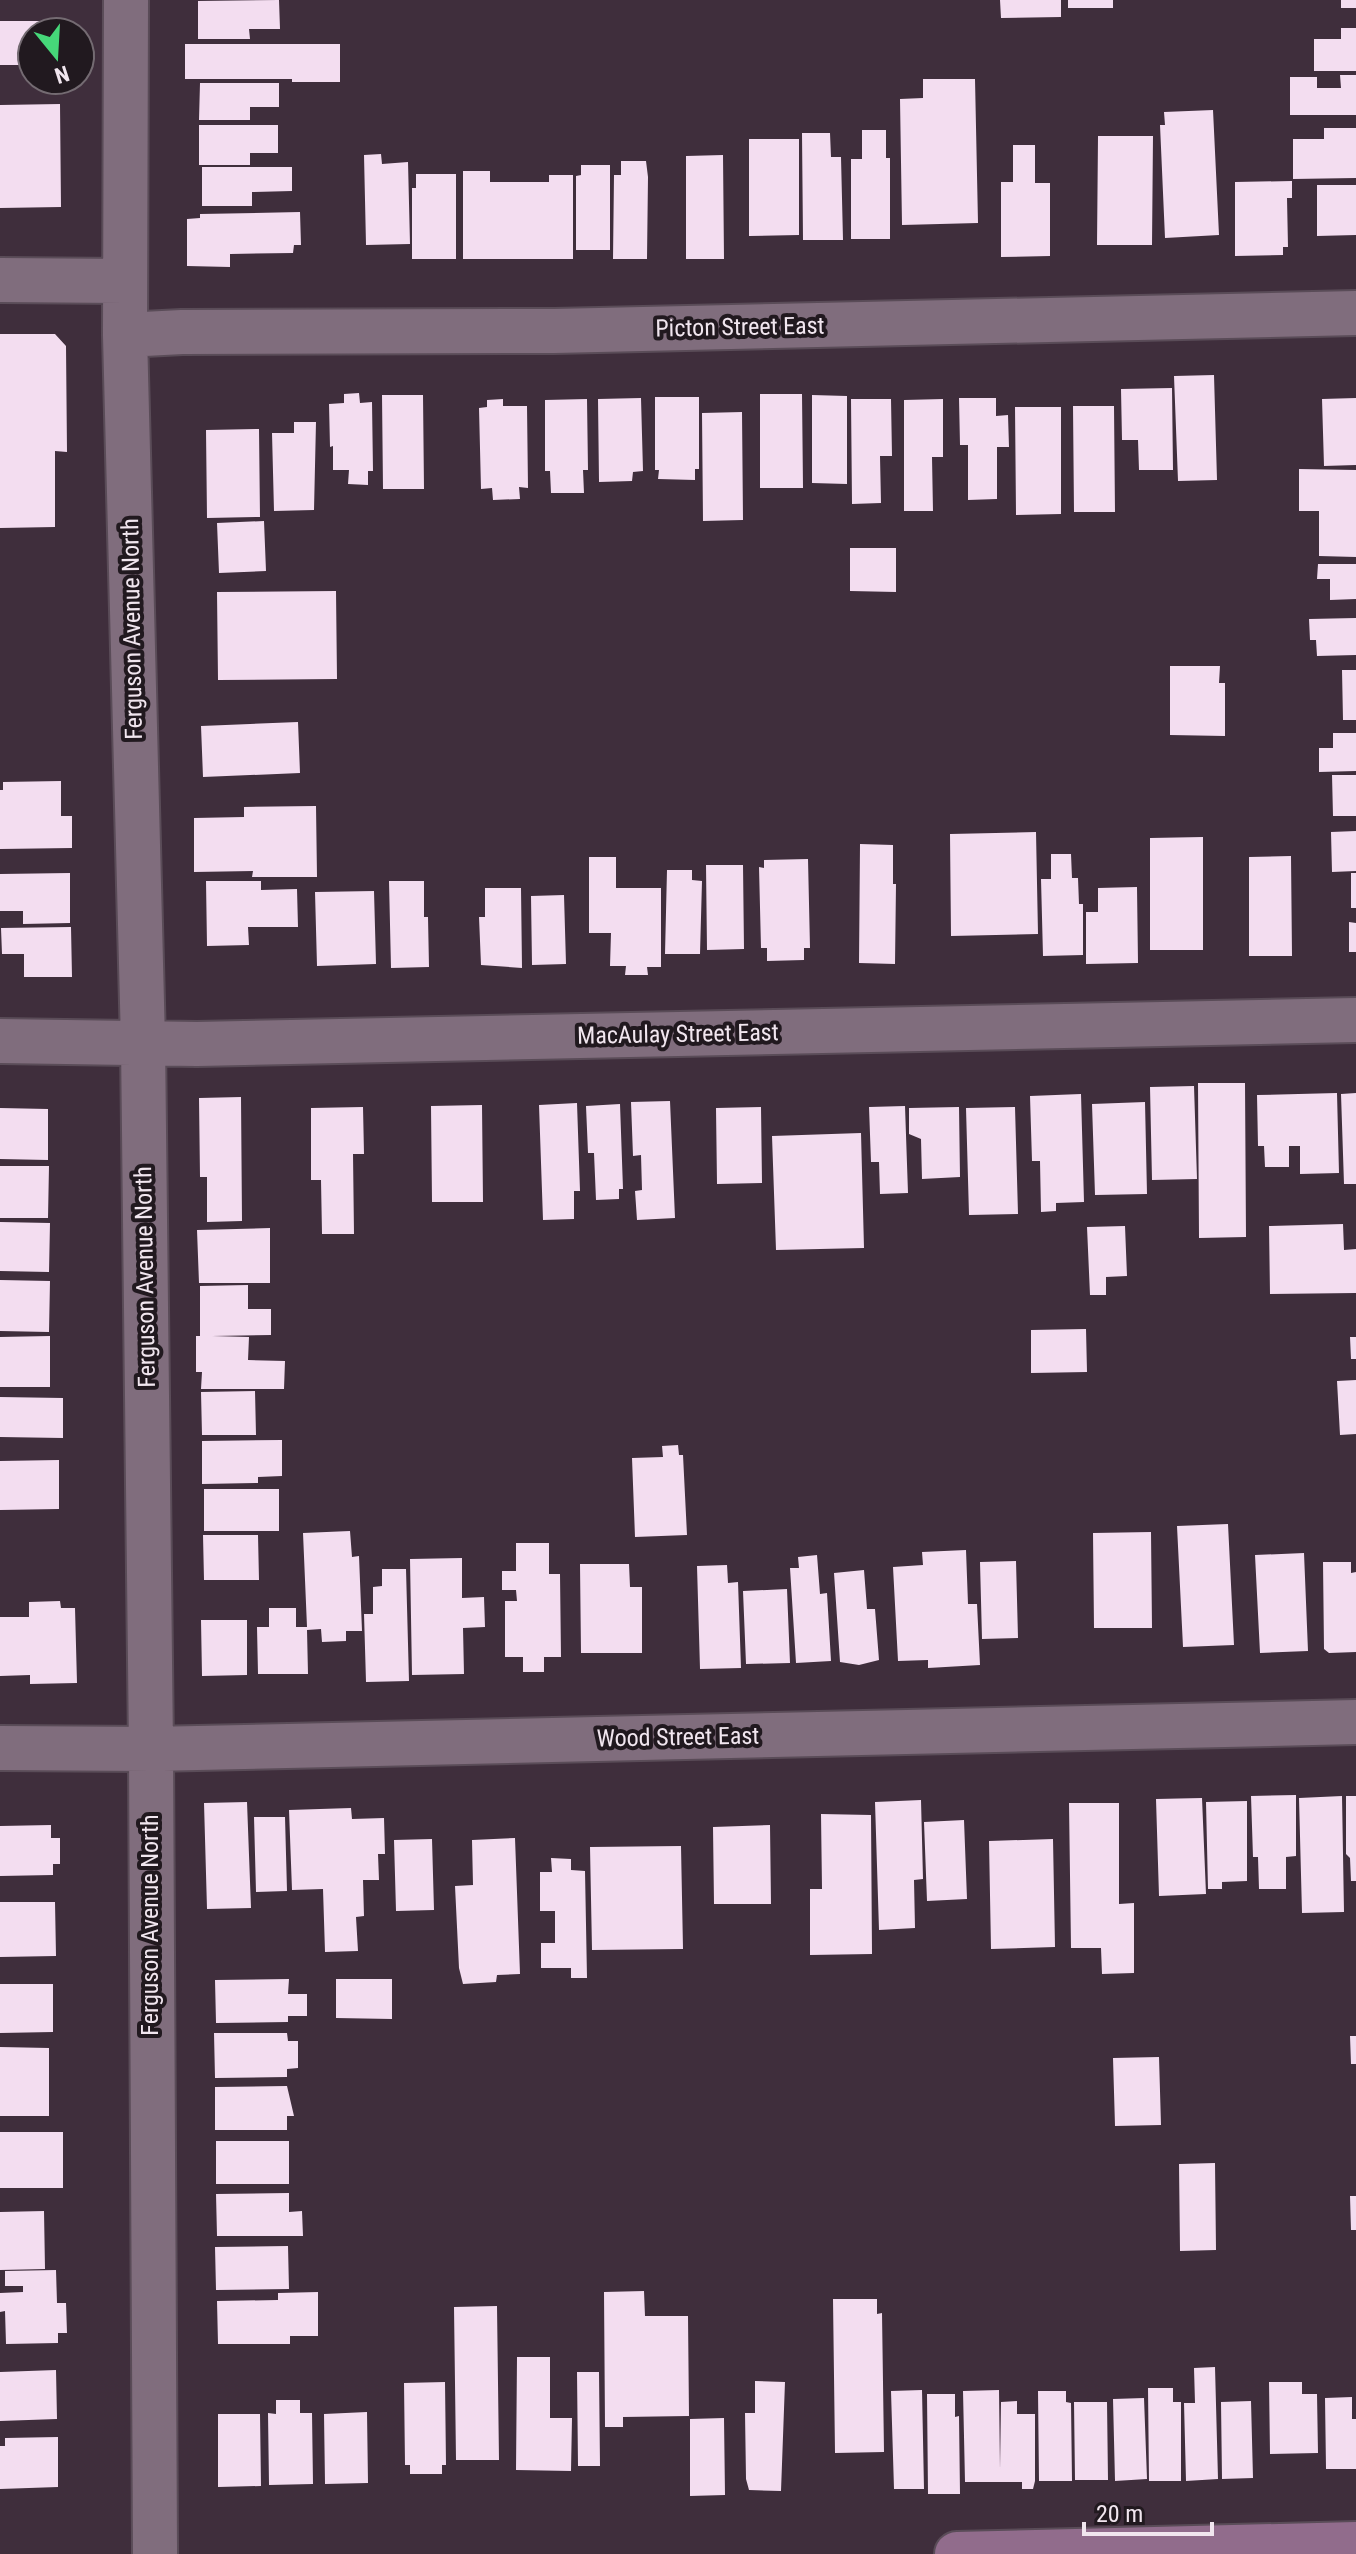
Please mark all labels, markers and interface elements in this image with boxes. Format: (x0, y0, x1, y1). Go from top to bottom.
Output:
north arrow (16, 16, 96, 96)
text: N (52, 61, 72, 89)
street label: Picton Street East (655, 312, 825, 342)
street label: Ferguson Avenue North (116, 518, 148, 740)
street label: MacAulay Street East (577, 1018, 779, 1050)
street label: Ferguson Avenue North (129, 1166, 161, 1388)
street label: Wood Street East (596, 1722, 760, 1752)
street label: Ferguson Avenue North (136, 1814, 164, 2036)
scale bar (1084, 2486, 1212, 2536)
text: 20 m (1096, 2500, 1143, 2528)

